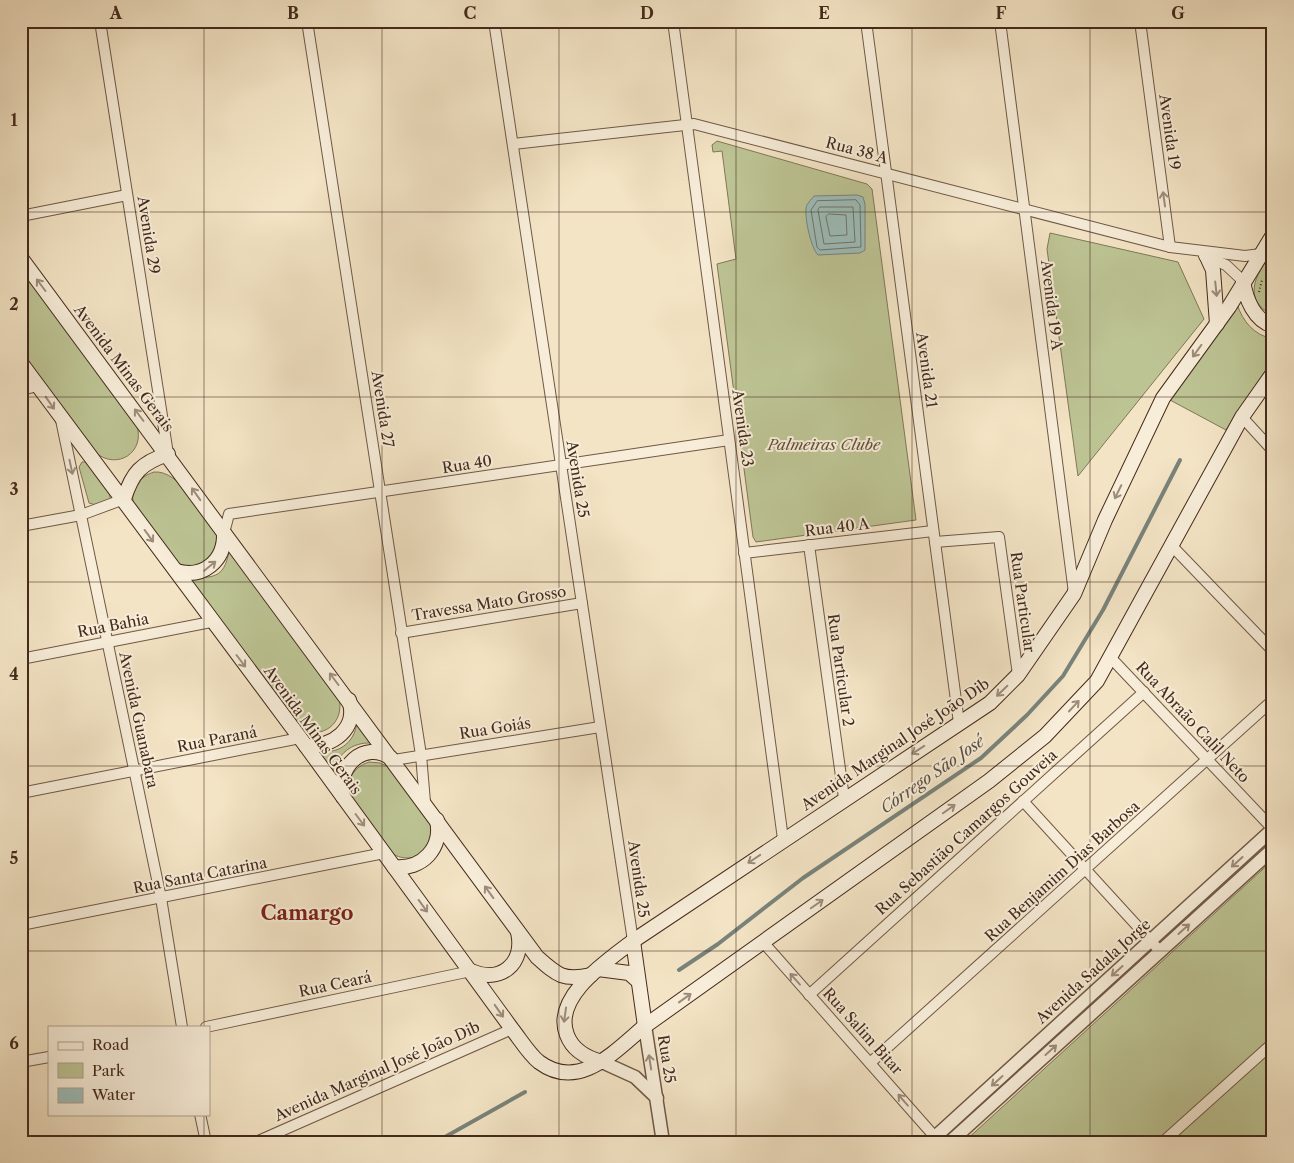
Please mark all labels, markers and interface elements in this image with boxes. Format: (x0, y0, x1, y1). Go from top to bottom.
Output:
text: A (109, 3, 123, 23)
text: B (287, 3, 299, 23)
text: C (464, 3, 476, 23)
text: D (640, 3, 654, 23)
text: E (818, 3, 830, 23)
text: F (996, 3, 1007, 23)
text: G (1171, 3, 1185, 23)
street label: Avenida 19 (1155, 92, 1185, 171)
text: 1 (10, 110, 18, 130)
street label: Rua 38 A (824, 133, 891, 168)
one-way arrow (1159, 191, 1169, 207)
street label: Avenida 29 (133, 194, 165, 275)
street label: Avenida 19 A (1037, 258, 1067, 352)
one-way arrow (36, 279, 47, 292)
one-way arrow (1211, 281, 1221, 297)
text: 2 (9, 294, 19, 314)
street label: Avenida Minas Gerais (69, 300, 178, 435)
street label: Avenida 21 (912, 330, 942, 410)
one-way arrow (1192, 344, 1202, 358)
street label: Avenida 27 (367, 368, 399, 449)
street label: Avenida 23 (728, 387, 758, 468)
one-way arrow (45, 396, 55, 410)
one-way arrow (133, 409, 144, 422)
park label: Palmeiras Clube (767, 435, 881, 454)
street label: Avenida 25 (562, 438, 593, 519)
street label: Rua 40 (441, 451, 493, 477)
one-way arrow (67, 459, 76, 475)
text: 3 (9, 479, 19, 499)
one-way arrow (1113, 484, 1122, 499)
one-way arrow (191, 487, 201, 501)
street label: Rua 40 A (804, 514, 871, 540)
one-way arrow (144, 529, 155, 542)
street label: Rua Particular (1007, 550, 1040, 654)
one-way arrow (203, 560, 216, 571)
street label: Travessa Mato Grosso (410, 581, 568, 625)
street label: Rua Bahia (76, 609, 150, 641)
street label: Rua Particular 2 (824, 612, 858, 728)
street label: Avenida Guanabara (115, 649, 163, 790)
one-way arrow (236, 654, 246, 668)
street label: Rua Abraão Calil Neto (1132, 658, 1254, 786)
street label: Avenida Minas Gerais (259, 661, 366, 798)
text: 4 (9, 664, 19, 684)
one-way arrow (328, 673, 339, 686)
street label: Avenida Marginal José João Dib (796, 674, 993, 815)
one-way arrow (995, 685, 1008, 697)
one-way arrow (1068, 699, 1080, 712)
street label: Rua Goiás (458, 713, 532, 743)
street label: Rua Paraná (175, 722, 259, 756)
water label: Córrego São José (876, 730, 989, 817)
street label: Rua Sebastião Camargos Gouveia (871, 745, 1061, 919)
one-way arrow (911, 745, 925, 755)
street label: Rua Benjamim Dias Barbosa (981, 796, 1143, 945)
one-way arrow (942, 804, 956, 815)
one-way arrow (354, 813, 365, 826)
street label: Avenida 25 (624, 838, 654, 919)
text: 5 (10, 848, 19, 868)
street label: Rua Santa Catarina (131, 853, 269, 897)
one-way arrow (747, 854, 761, 864)
one-way arrow (1230, 856, 1243, 868)
one-way arrow (484, 885, 494, 899)
one-way arrow (418, 899, 428, 913)
one-way arrow (810, 899, 824, 909)
district label: Camargo (261, 901, 354, 925)
street label: Avenida Sadala Jorge (1031, 914, 1154, 1028)
one-way arrow (1178, 923, 1191, 935)
one-way arrow (1110, 966, 1123, 977)
street label: Rua Ceará (297, 967, 373, 1001)
one-way arrow (789, 972, 801, 985)
street label: Rua Salim Bitar (819, 984, 907, 1079)
one-way arrow (678, 993, 692, 1003)
one-way arrow (494, 1004, 504, 1018)
one-way arrow (560, 1007, 570, 1023)
street label: Avenida Marginal José João Dib (270, 1017, 483, 1125)
legend (48, 1026, 210, 1116)
text: 6 (9, 1033, 19, 1053)
street label: Rua 25 (654, 1033, 680, 1085)
text: Road (92, 1035, 129, 1054)
one-way arrow (1045, 1044, 1058, 1056)
one-way arrow (645, 1054, 655, 1070)
text: Park (92, 1061, 126, 1080)
one-way arrow (990, 1075, 1003, 1087)
text: Water (91, 1085, 136, 1104)
one-way arrow (897, 1094, 909, 1107)

